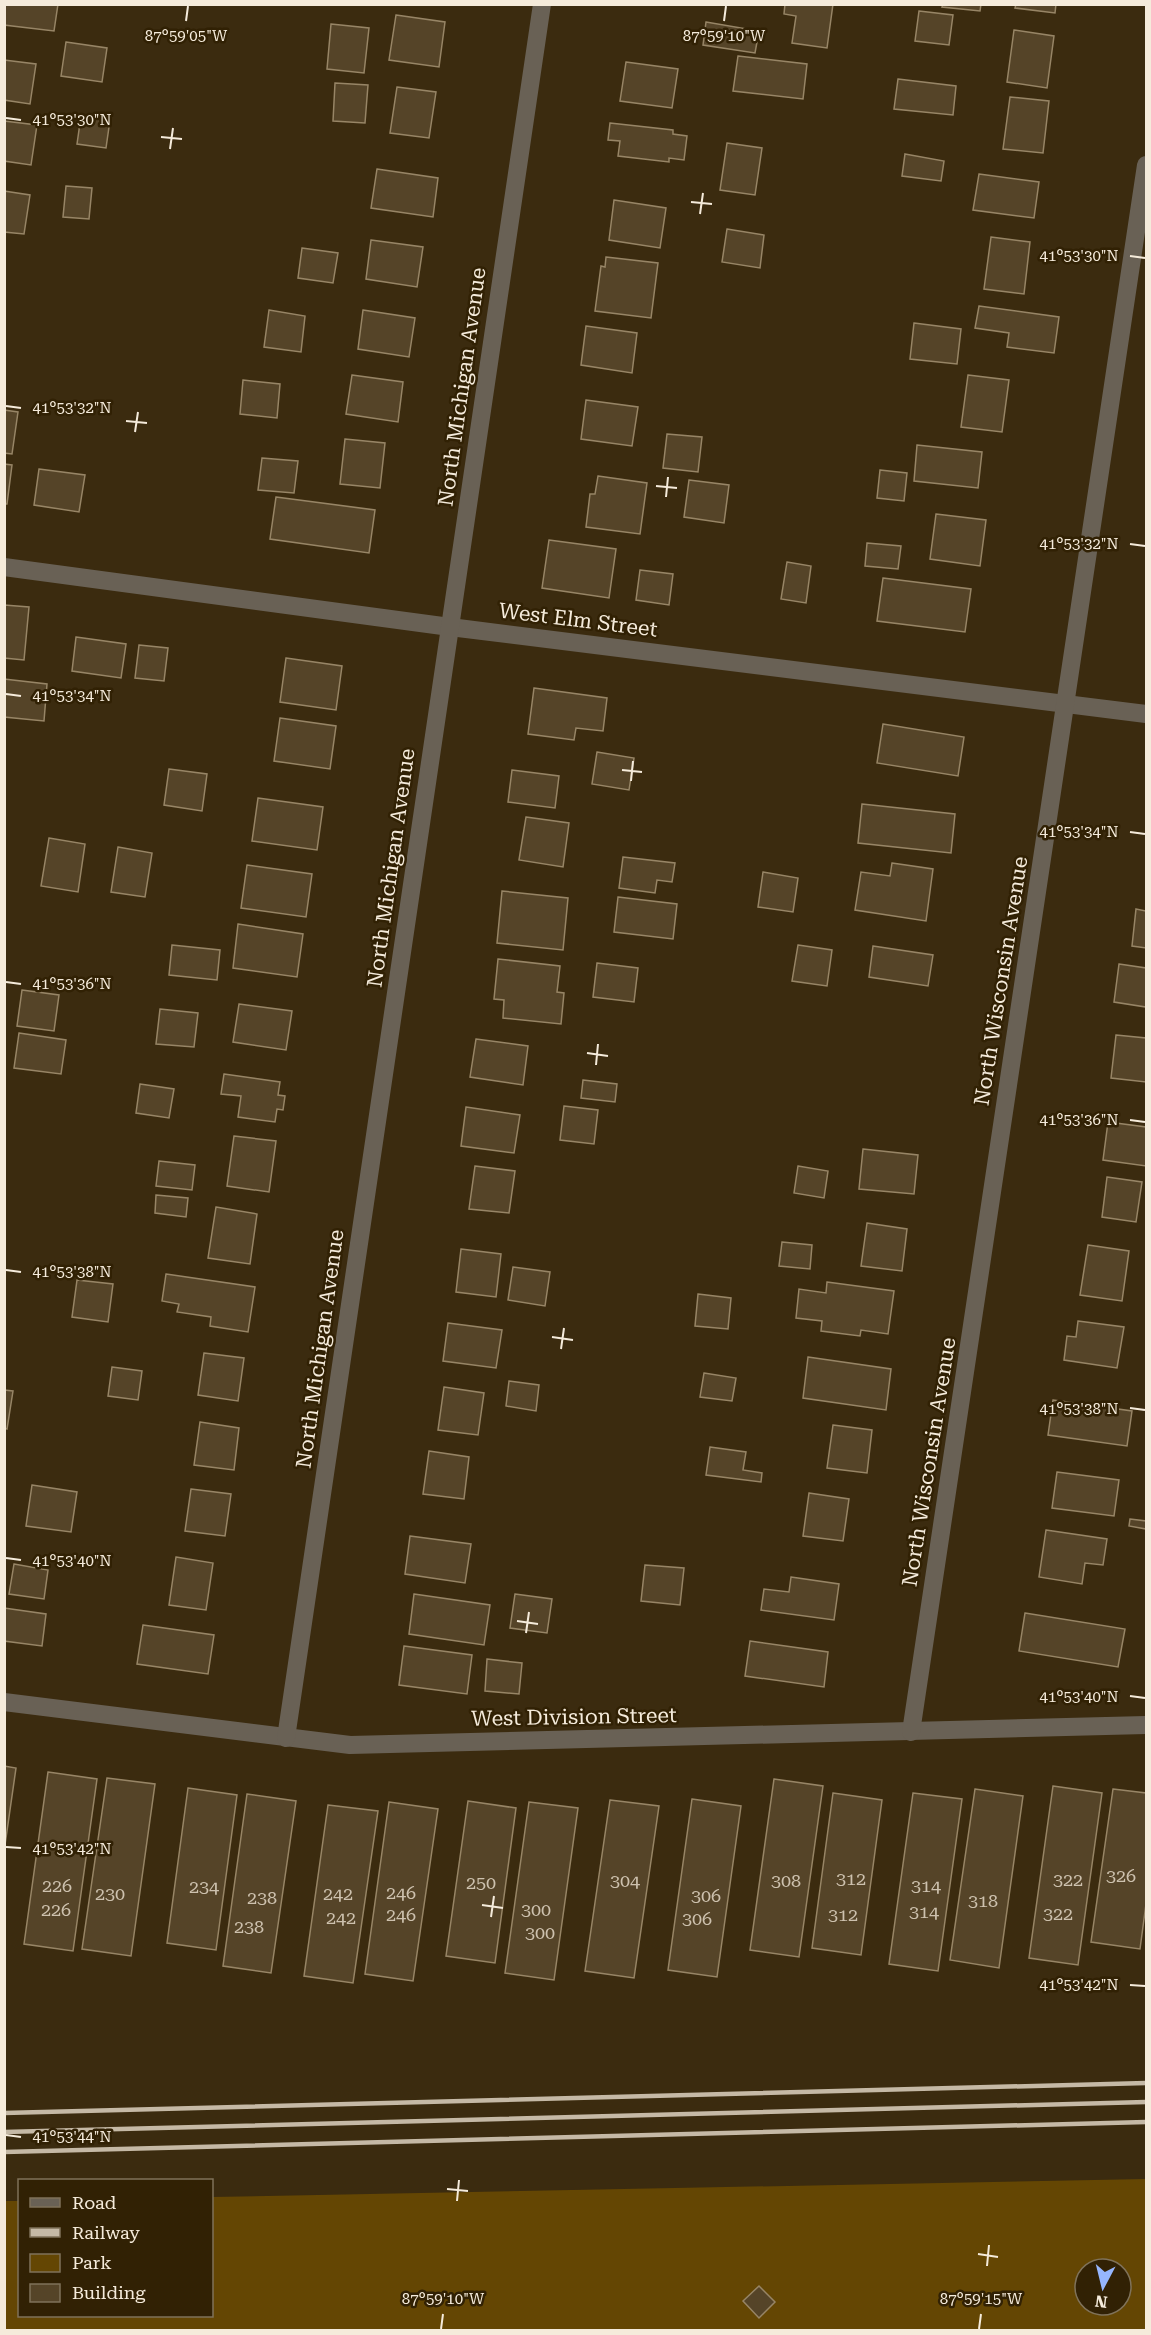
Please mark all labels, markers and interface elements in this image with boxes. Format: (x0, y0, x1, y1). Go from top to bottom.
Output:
text: 87°59'05"W (145, 27, 228, 45)
text: 87°59'10"W (683, 27, 766, 45)
text: 41°53'30"N (32, 111, 112, 129)
text: 41°53'30"N (1039, 247, 1119, 265)
street label: North Michigan Avenue (433, 266, 491, 508)
text: 41°53'32"N (32, 399, 112, 417)
text: 41°53'32"N (1039, 535, 1119, 553)
street label: West Elm Street (497, 598, 659, 642)
text: 41°53'34"N (32, 687, 112, 705)
street label: North Michigan Avenue (362, 747, 420, 989)
text: 41°53'34"N (1039, 823, 1119, 841)
street label: North Wisconsin Avenue (969, 855, 1033, 1107)
text: 41°53'36"N (32, 975, 112, 993)
text: 41°53'36"N (1039, 1111, 1119, 1129)
street label: North Michigan Avenue (291, 1228, 349, 1470)
text: 41°53'38"N (32, 1263, 112, 1281)
street label: North Wisconsin Avenue (897, 1336, 961, 1588)
text: 41°53'38"N (1039, 1400, 1119, 1418)
text: 41°53'40"N (32, 1552, 112, 1570)
text: 41°53'40"N (1039, 1688, 1119, 1706)
street label: West Division Street (471, 1703, 677, 1731)
text: 41°53'42"N (32, 1840, 112, 1858)
house number: 326 (1106, 1865, 1136, 1886)
house number: 312 (836, 1868, 866, 1889)
house number: 322 (1053, 1869, 1083, 1890)
house number: 304 (610, 1870, 640, 1891)
house number: 308 (771, 1870, 801, 1891)
house number: 250 (466, 1872, 496, 1893)
house number: 226 (42, 1875, 72, 1896)
house number: 314 (911, 1875, 941, 1896)
house number: 234 (189, 1876, 219, 1897)
house number: 246 (386, 1882, 416, 1903)
house number: 230 (95, 1883, 125, 1904)
house number: 242 (323, 1883, 353, 1904)
house number: 306 (691, 1885, 721, 1906)
house number: 238 (247, 1887, 277, 1908)
house number: 318 (968, 1890, 998, 1911)
house number: 226 (41, 1899, 71, 1920)
house number: 300 (521, 1899, 551, 1920)
house number: 314 (909, 1901, 939, 1922)
house number: 322 (1043, 1903, 1073, 1924)
house number: 246 (386, 1904, 416, 1925)
house number: 312 (828, 1904, 858, 1925)
house number: 242 (326, 1907, 356, 1928)
house number: 306 (682, 1908, 712, 1929)
house number: 238 (234, 1916, 264, 1937)
house number: 300 (525, 1922, 555, 1943)
text: 41°53'42"N (1039, 1976, 1119, 1994)
text: 41°53'44"N (32, 2128, 112, 2146)
legend (18, 2179, 213, 2317)
text: Road (72, 2192, 117, 2213)
text: Railway (72, 2222, 140, 2243)
text: Park (72, 2252, 112, 2273)
north arrow (1073, 2257, 1133, 2317)
text: Building (72, 2282, 146, 2303)
text: 87°59'10"W (402, 2290, 485, 2308)
text: 87°59'15"W (940, 2290, 1023, 2308)
text: N (1094, 2291, 1109, 2312)

